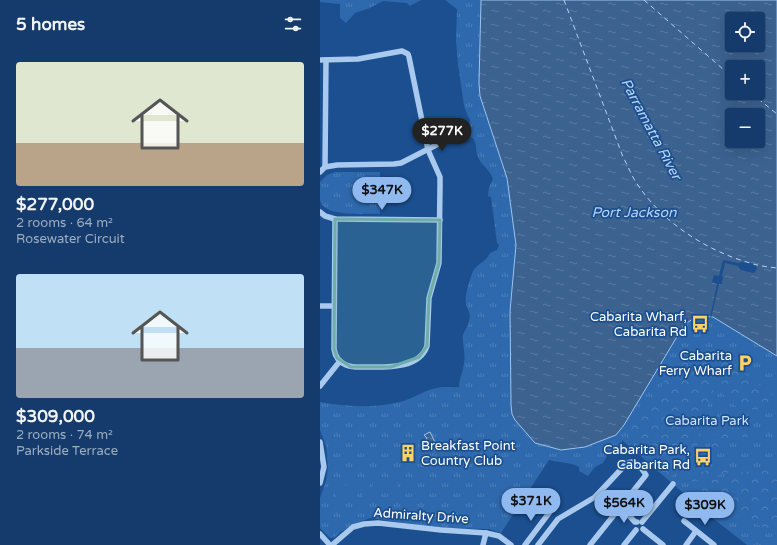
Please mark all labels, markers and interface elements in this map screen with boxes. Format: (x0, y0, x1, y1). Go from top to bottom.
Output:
map controls (725, 12, 765, 148)
button: locate (725, 12, 765, 52)
icon: filters (282, 13, 304, 35)
text: 5 homes (16, 14, 85, 35)
button: + (725, 60, 765, 100)
water label: Parramatta River (617, 75, 686, 184)
icon: home (124, 88, 196, 160)
button: − (725, 108, 765, 148)
pin: $277K (414, 118, 470, 152)
text: $277K (421, 123, 463, 139)
pin: $347K (354, 177, 410, 211)
text: $347K (361, 182, 403, 198)
text: $277,000 (16, 194, 94, 215)
water label: Port Jackson (591, 204, 677, 221)
text: 2 rooms · 64 m² (16, 215, 113, 231)
text: Rosewater Circuit (16, 231, 125, 247)
icon: home (124, 300, 196, 372)
place label: Cabarita Wharf, Cabarita Rd (590, 309, 687, 340)
bus stop icon: Cabarita Wharf, Cabarita Rd (690, 314, 710, 334)
place label: Cabarita Ferry Wharf (659, 348, 732, 379)
parking icon: Cabarita Ferry Wharf (735, 353, 755, 373)
text: $309,000 (16, 406, 95, 427)
park label: Cabarita Park (665, 413, 749, 429)
text: 2 rooms · 74 m² (16, 427, 113, 443)
place label: Breakfast Point Country Club (421, 438, 516, 469)
place label: Cabarita Park, Cabarita Rd (603, 442, 690, 473)
text: Parkside Terrace (16, 443, 118, 459)
building icon: Breakfast Point Country Club (398, 443, 418, 463)
bus stop icon: Cabarita Park, Cabarita Rd (693, 447, 713, 467)
pin: $371K (503, 488, 559, 522)
pin: $564K (596, 490, 652, 524)
pin: $309K (677, 492, 733, 526)
text: $371K (510, 493, 552, 509)
text: $564K (603, 495, 645, 511)
text: $309K (684, 497, 726, 513)
street label: Admiralty Drive (373, 505, 469, 527)

